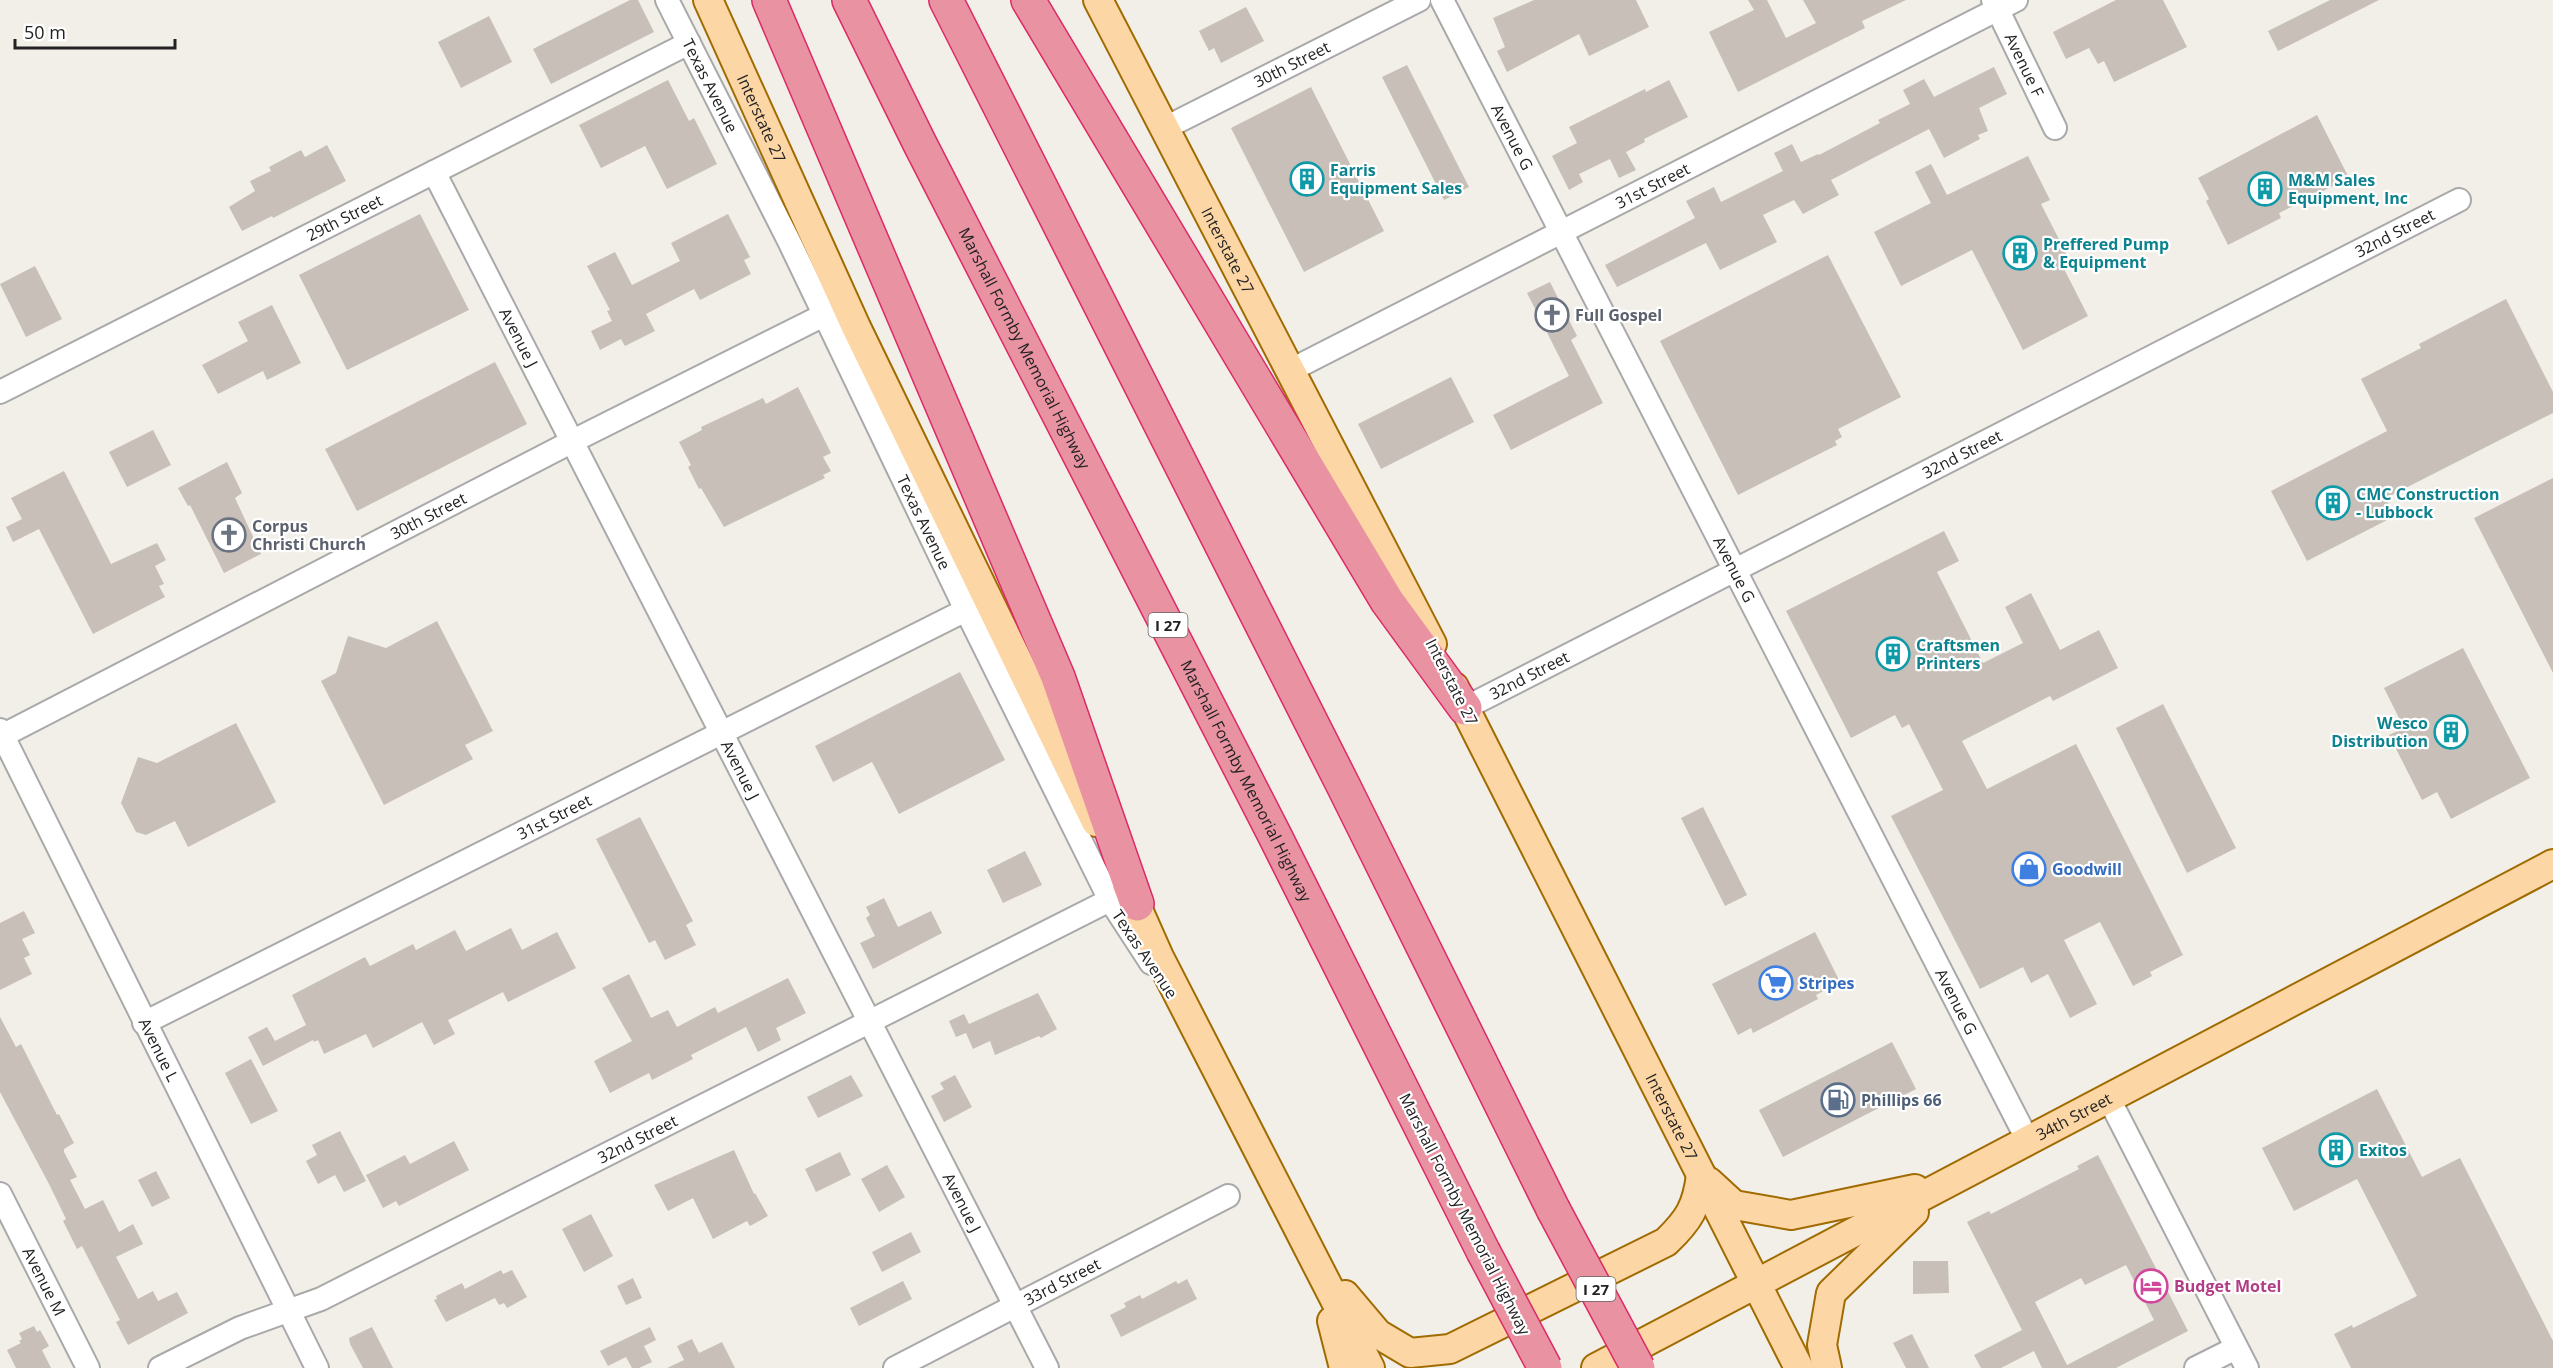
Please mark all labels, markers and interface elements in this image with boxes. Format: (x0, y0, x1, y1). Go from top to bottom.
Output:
scale bar (15, 12, 176, 50)
text: 50 m (24, 20, 66, 44)
street label: Avenue F (2000, 29, 2049, 100)
street label: Texas Avenue (677, 35, 743, 136)
street label: 30th Street (1250, 36, 1334, 93)
street label: Interstate 27 (732, 71, 791, 166)
street label: Avenue G (1486, 100, 1538, 174)
street label: 31st Street (1612, 157, 1694, 214)
place label: Farris Equipment Sales (1330, 159, 1462, 199)
building icon: Farris Equipment Sales (1289, 161, 1325, 197)
place label: M&M Sales Equipment, Inc (2288, 169, 2408, 209)
building icon: M&M Sales Equipment, Inc (2247, 171, 2283, 207)
street label: 29th Street (302, 189, 386, 246)
street label: Interstate 27 (1196, 203, 1259, 298)
street label: 32nd Street (2351, 203, 2439, 262)
street label: Marshall Formby Memorial Highway (954, 224, 1096, 474)
place label: Preffered Pump & Equipment (2043, 233, 2169, 273)
building icon: Preffered Pump & Equipment (2002, 235, 2038, 271)
church icon: Full Gospel (1534, 297, 1570, 333)
street label: Avenue J (494, 304, 543, 371)
place label: Full Gospel (1575, 304, 1662, 326)
street label: 32nd Street (1918, 424, 2006, 484)
street label: Texas Avenue (892, 471, 956, 573)
place label: CMC Construction - Lubbock (2356, 483, 2499, 523)
building icon: CMC Construction - Lubbock (2315, 485, 2351, 521)
street label: 30th Street (386, 487, 470, 545)
place label: Corpus Christi Church (252, 515, 366, 555)
church icon: Corpus Christi Church (211, 517, 247, 553)
street label: Avenue G (1708, 532, 1761, 606)
road number: I 27 (1148, 613, 1188, 637)
place label: Craftsmen Printers (1916, 634, 2000, 674)
street label: Interstate 27 (1421, 635, 1483, 729)
building icon: Craftsmen Printers (1875, 636, 1911, 672)
street label: 32nd Street (1485, 646, 1573, 705)
street label: Marshall Formby Memorial Highway (1175, 656, 1318, 906)
place label: Wesco Distribution (2331, 712, 2428, 752)
building icon: Wesco Distribution (2433, 714, 2469, 750)
street label: Avenue J (716, 736, 765, 804)
street label: 31st Street (513, 789, 595, 845)
shop icon: Goodwill (2011, 851, 2047, 887)
place label: Goodwill (2052, 858, 2122, 880)
street label: Texas Avenue (1107, 905, 1183, 1003)
supermarket icon: Stripes (1758, 965, 1794, 1001)
street label: Avenue G (1930, 965, 1983, 1038)
place label: Stripes (1799, 972, 1854, 994)
street label: Avenue L (134, 1014, 184, 1085)
street label: Interstate 27 (1641, 1070, 1703, 1164)
fuel station icon: Phillips 66 (1820, 1082, 1856, 1118)
street label: 34th Street (2032, 1087, 2116, 1145)
street label: Marshall Formby Memorial Highway (1394, 1089, 1536, 1340)
place label: Phillips 66 (1861, 1089, 1942, 1111)
street label: 32nd Street (594, 1109, 681, 1168)
building icon: Exitos (2318, 1132, 2354, 1168)
place label: Exitos (2359, 1139, 2407, 1161)
street label: Avenue J (938, 1169, 987, 1236)
street label: Avenue M (18, 1243, 71, 1320)
street label: 33rd Street (1020, 1253, 1104, 1311)
hotel icon: Budget Motel (2133, 1268, 2169, 1304)
place label: Budget Motel (2174, 1275, 2281, 1297)
road number: I 27 (1576, 1277, 1616, 1301)

